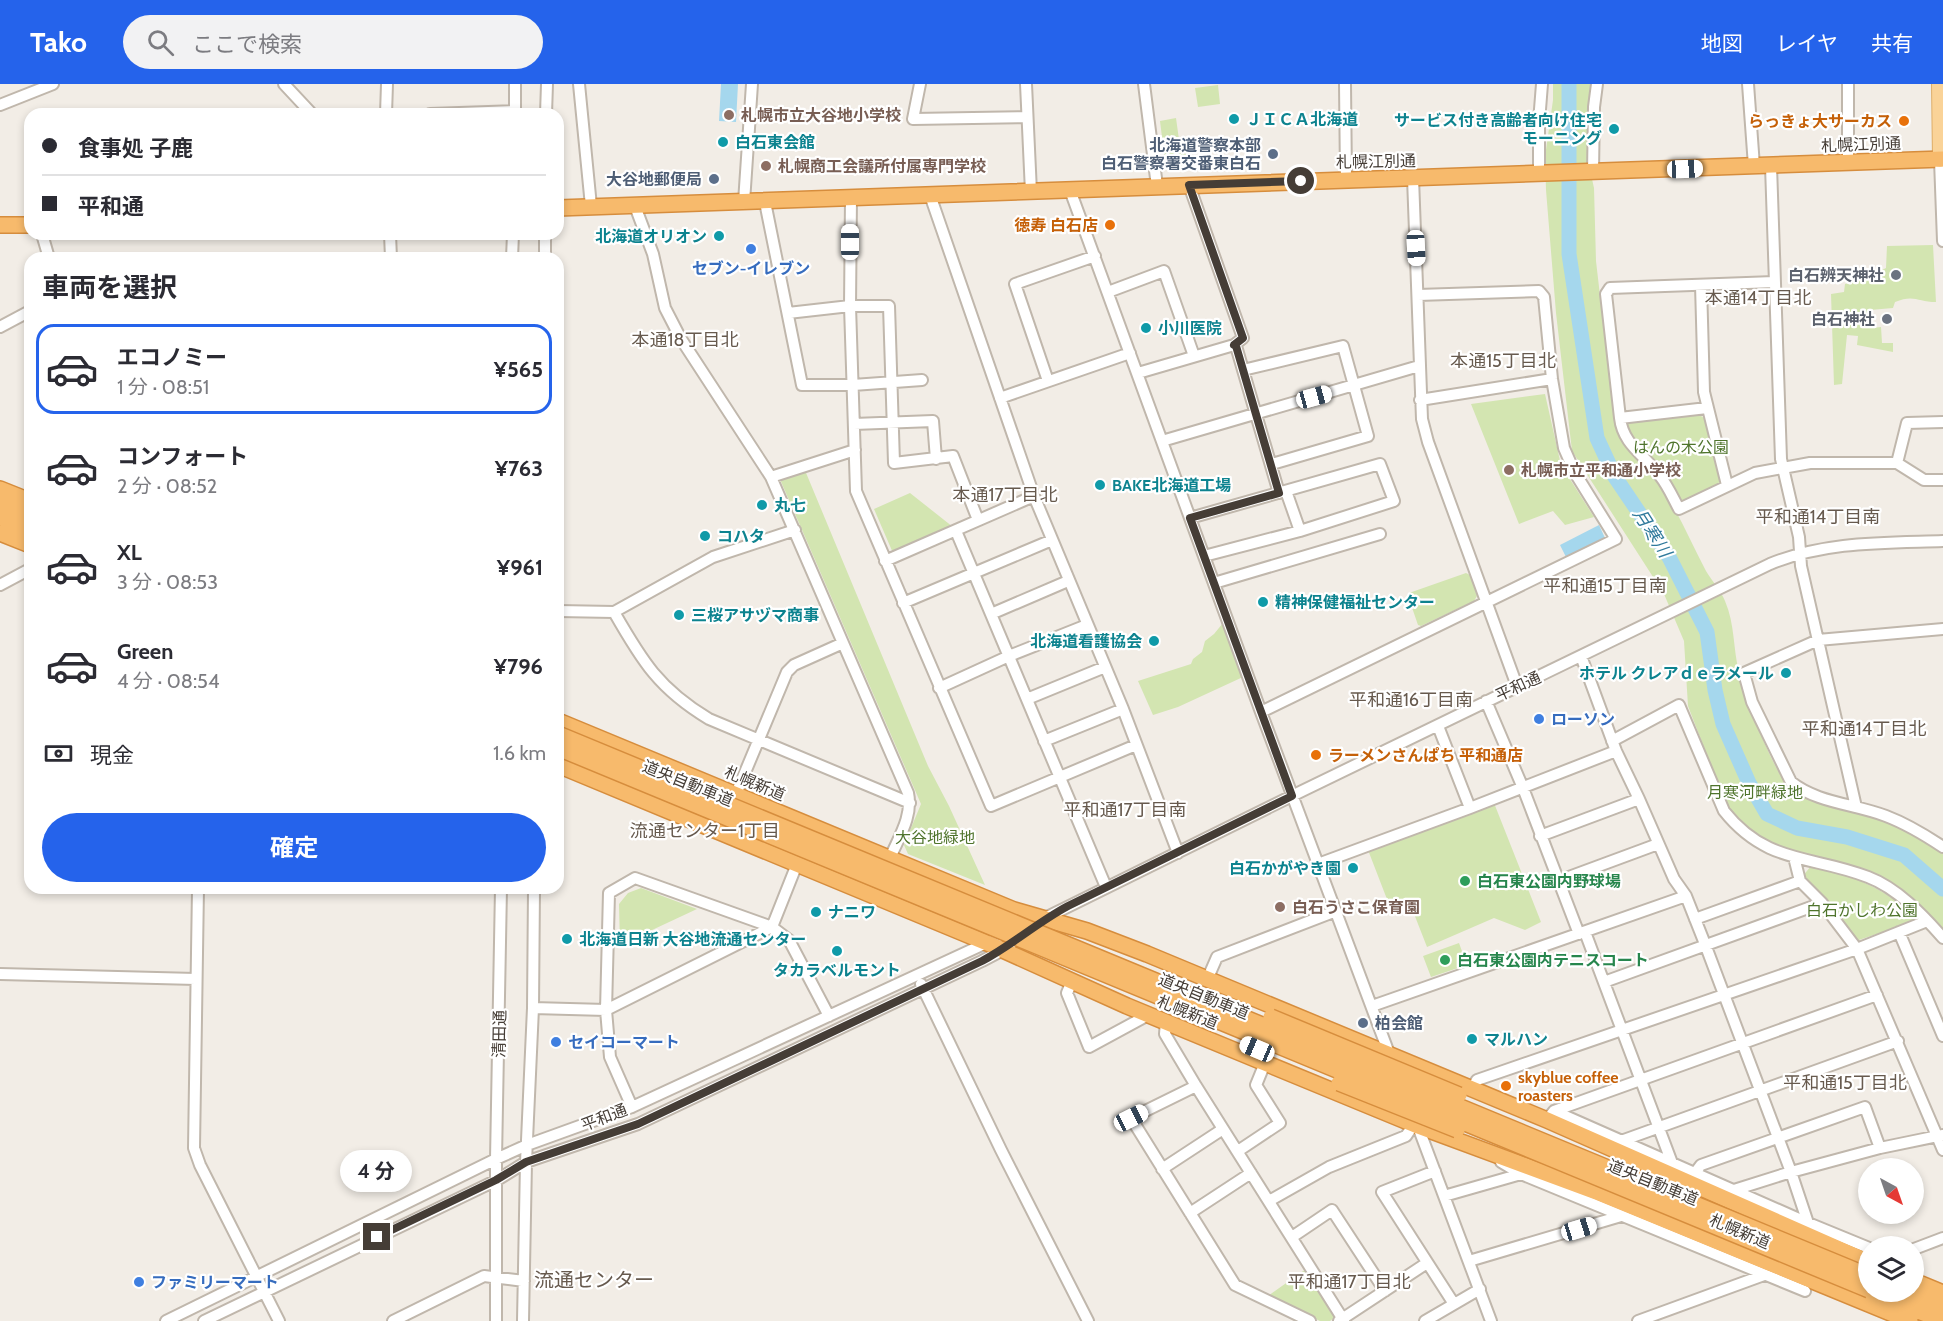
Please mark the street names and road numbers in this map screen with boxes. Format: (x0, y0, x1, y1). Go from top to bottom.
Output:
street label: 札幌江別通 (1821, 134, 1901, 155)
street label: 札幌江別通 (1336, 151, 1416, 172)
street label: 平和通 (1492, 668, 1544, 705)
street label: 道央自動車道 (640, 757, 736, 810)
street label: 札幌新道 (722, 762, 788, 805)
street label: 道央自動車道 (1156, 970, 1252, 1023)
street label: 札幌新道 (1155, 992, 1221, 1033)
street label: 清田通 (490, 1010, 509, 1058)
street label: 平和通 (578, 1100, 630, 1135)
street label: 道央自動車道 (1605, 1156, 1701, 1209)
street label: 札幌新道 (1707, 1210, 1773, 1253)

